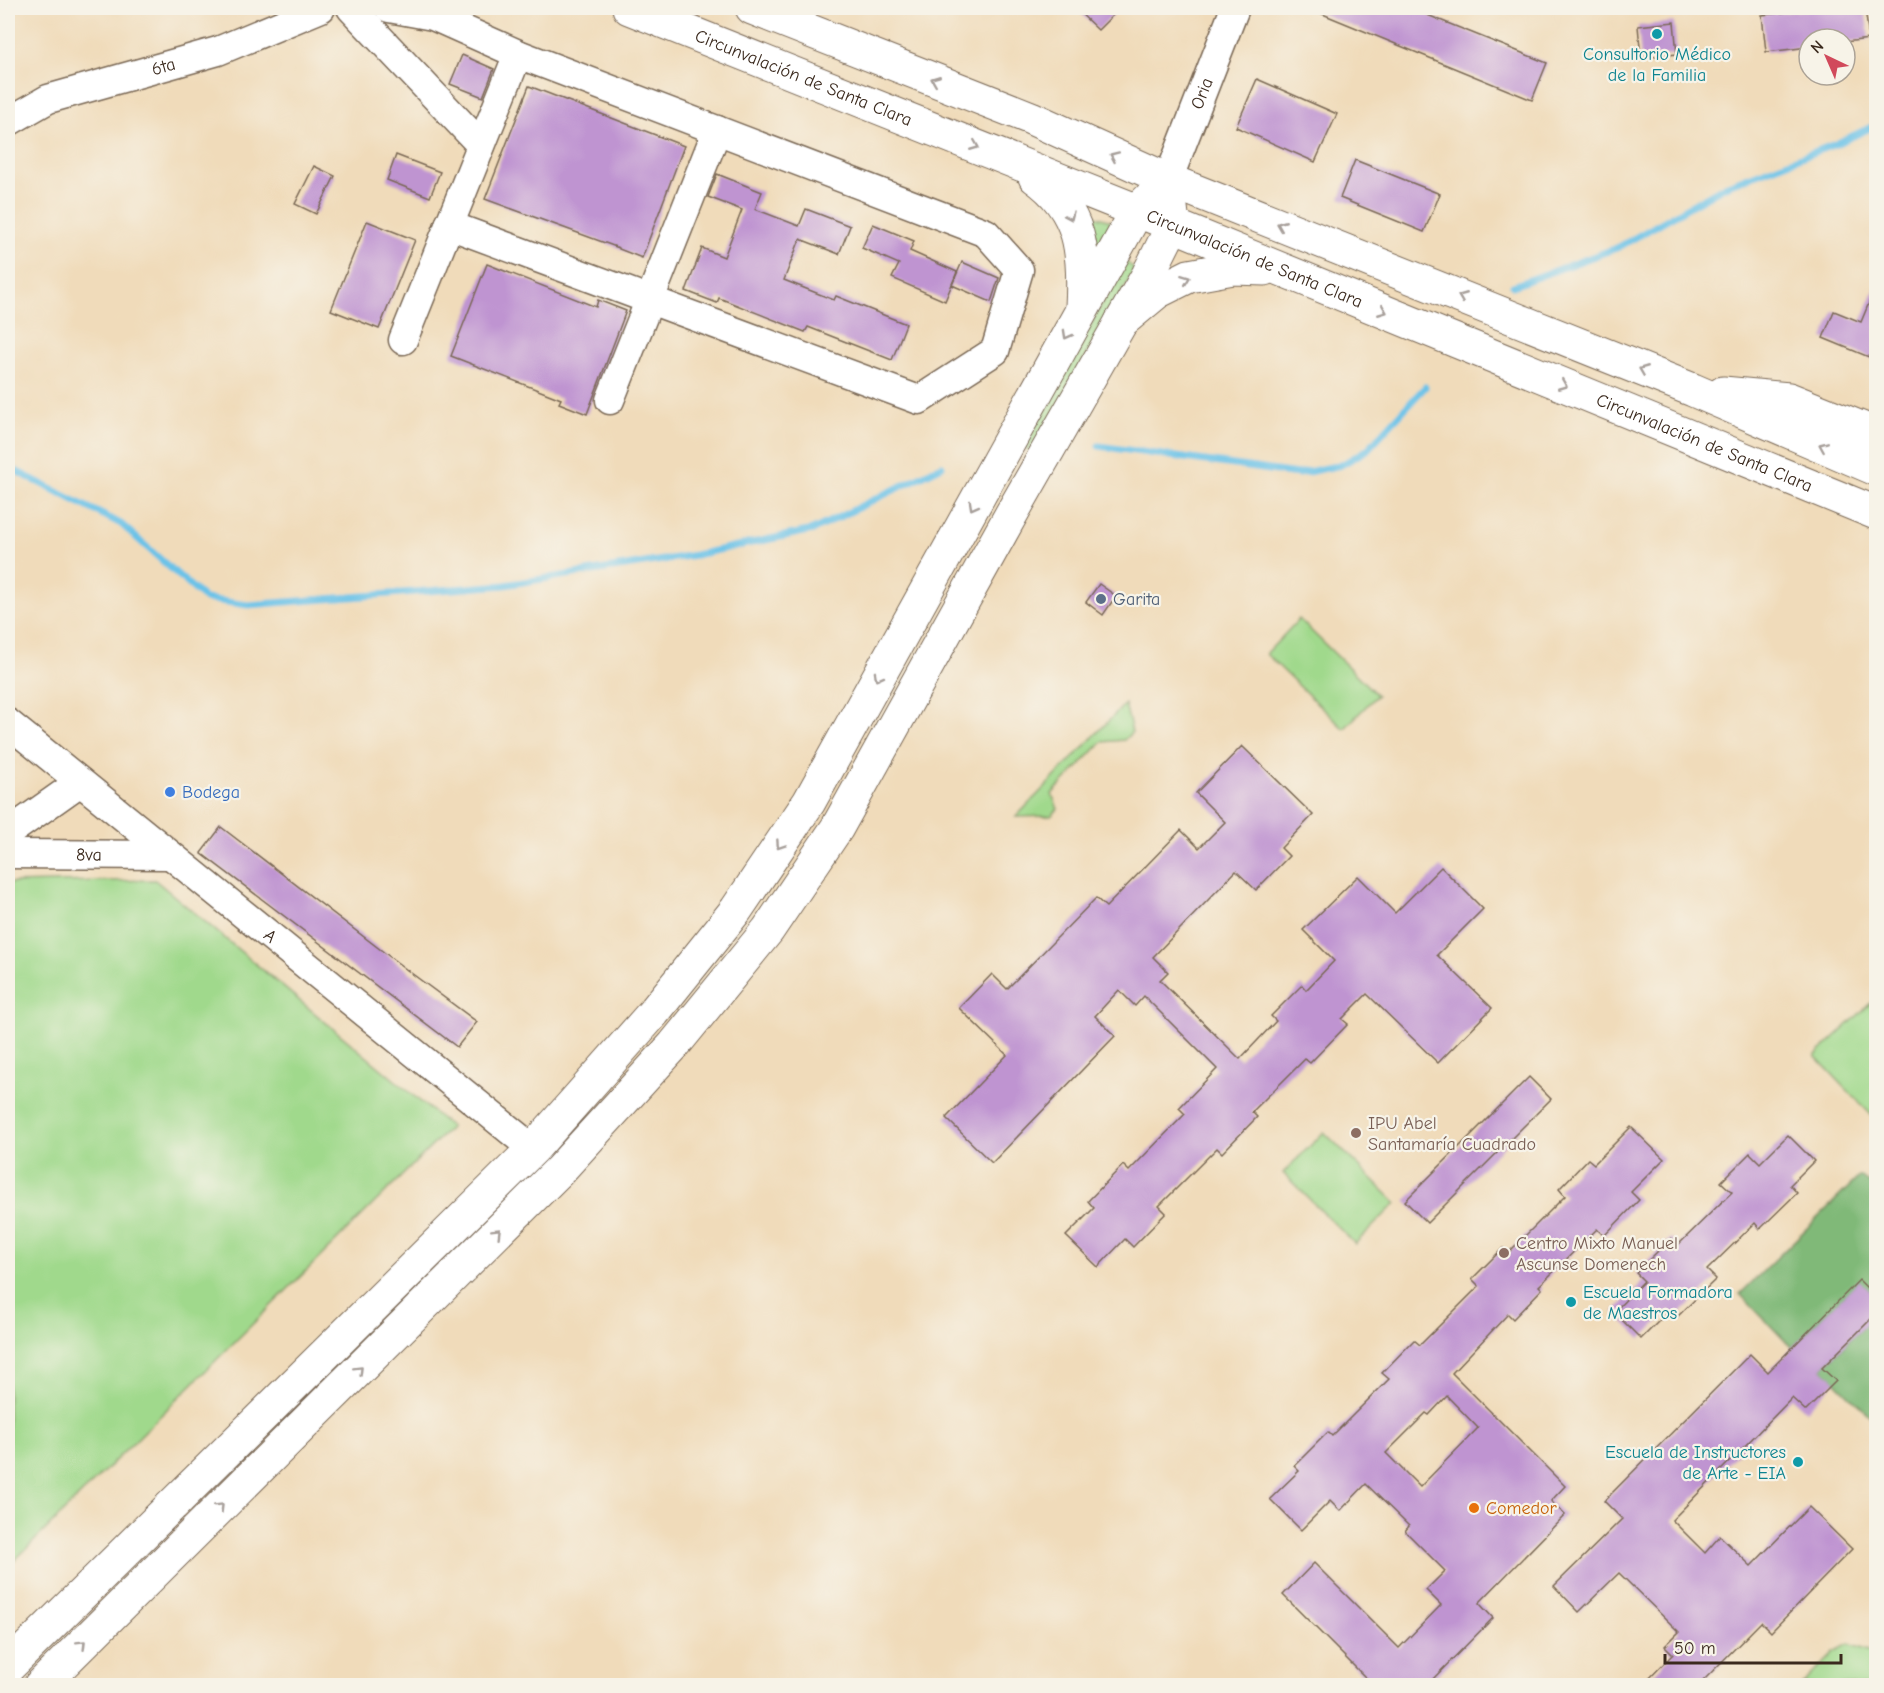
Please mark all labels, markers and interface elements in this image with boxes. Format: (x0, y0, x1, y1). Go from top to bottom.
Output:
street label: Circunvalación de Santa Clara (692, 25, 915, 131)
marker: Consultorio Médico de la Familia (1650, 27, 1664, 41)
north arrow (1797, 27, 1857, 87)
text: N (1807, 37, 1827, 57)
place label: Consultorio Médico de la Familia (1583, 44, 1731, 86)
street label: 6ta (149, 54, 178, 80)
one-way arrow (930, 74, 941, 87)
street label: Oria (1187, 75, 1218, 112)
one-way arrow (969, 139, 980, 151)
one-way arrow (1110, 151, 1121, 163)
street label: Circunvalación de Santa Clara (1143, 205, 1366, 313)
one-way arrow (1062, 210, 1074, 221)
one-way arrow (1276, 220, 1287, 232)
one-way arrow (1181, 273, 1191, 286)
one-way arrow (1457, 292, 1468, 304)
one-way arrow (1377, 304, 1388, 316)
one-way arrow (1062, 329, 1074, 339)
one-way arrow (1638, 365, 1649, 377)
one-way arrow (1557, 378, 1568, 390)
street label: Circunvalación de Santa Clara (1593, 390, 1815, 497)
one-way arrow (1818, 441, 1829, 453)
one-way arrow (968, 500, 980, 510)
place label: Garita (1113, 589, 1160, 610)
marker: Garita (1094, 592, 1108, 606)
one-way arrow (874, 670, 885, 681)
place label: Bodega (182, 782, 240, 803)
marker: Bodega (163, 785, 177, 799)
one-way arrow (776, 838, 787, 849)
street label: 8va (76, 844, 102, 866)
street label: A (259, 925, 281, 948)
place label: IPU Abel Santamaría Cuadrado (1368, 1113, 1536, 1155)
marker: IPU Abel Santamaría Cuadrado (1349, 1126, 1363, 1140)
one-way arrow (490, 1229, 501, 1240)
place label: Centro Mixto Manuel Ascunse Domenech (1516, 1233, 1678, 1275)
marker: Centro Mixto Manuel Ascunse Domenech (1497, 1246, 1511, 1260)
place label: Escuela Formadora de Maestros (1583, 1282, 1733, 1324)
marker: Escuela Formadora de Maestros (1564, 1295, 1578, 1309)
one-way arrow (351, 1366, 362, 1377)
place label: Escuela de Instructores de Arte - EIA (1605, 1442, 1786, 1484)
marker: Escuela de Instructores de Arte - EIA (1791, 1455, 1805, 1469)
place label: Comedor (1486, 1498, 1558, 1519)
marker: Comedor (1467, 1501, 1481, 1515)
one-way arrow (213, 1504, 224, 1515)
scale bar (1665, 1627, 1840, 1665)
text: 50 m (1674, 1638, 1716, 1659)
one-way arrow (74, 1641, 85, 1652)

